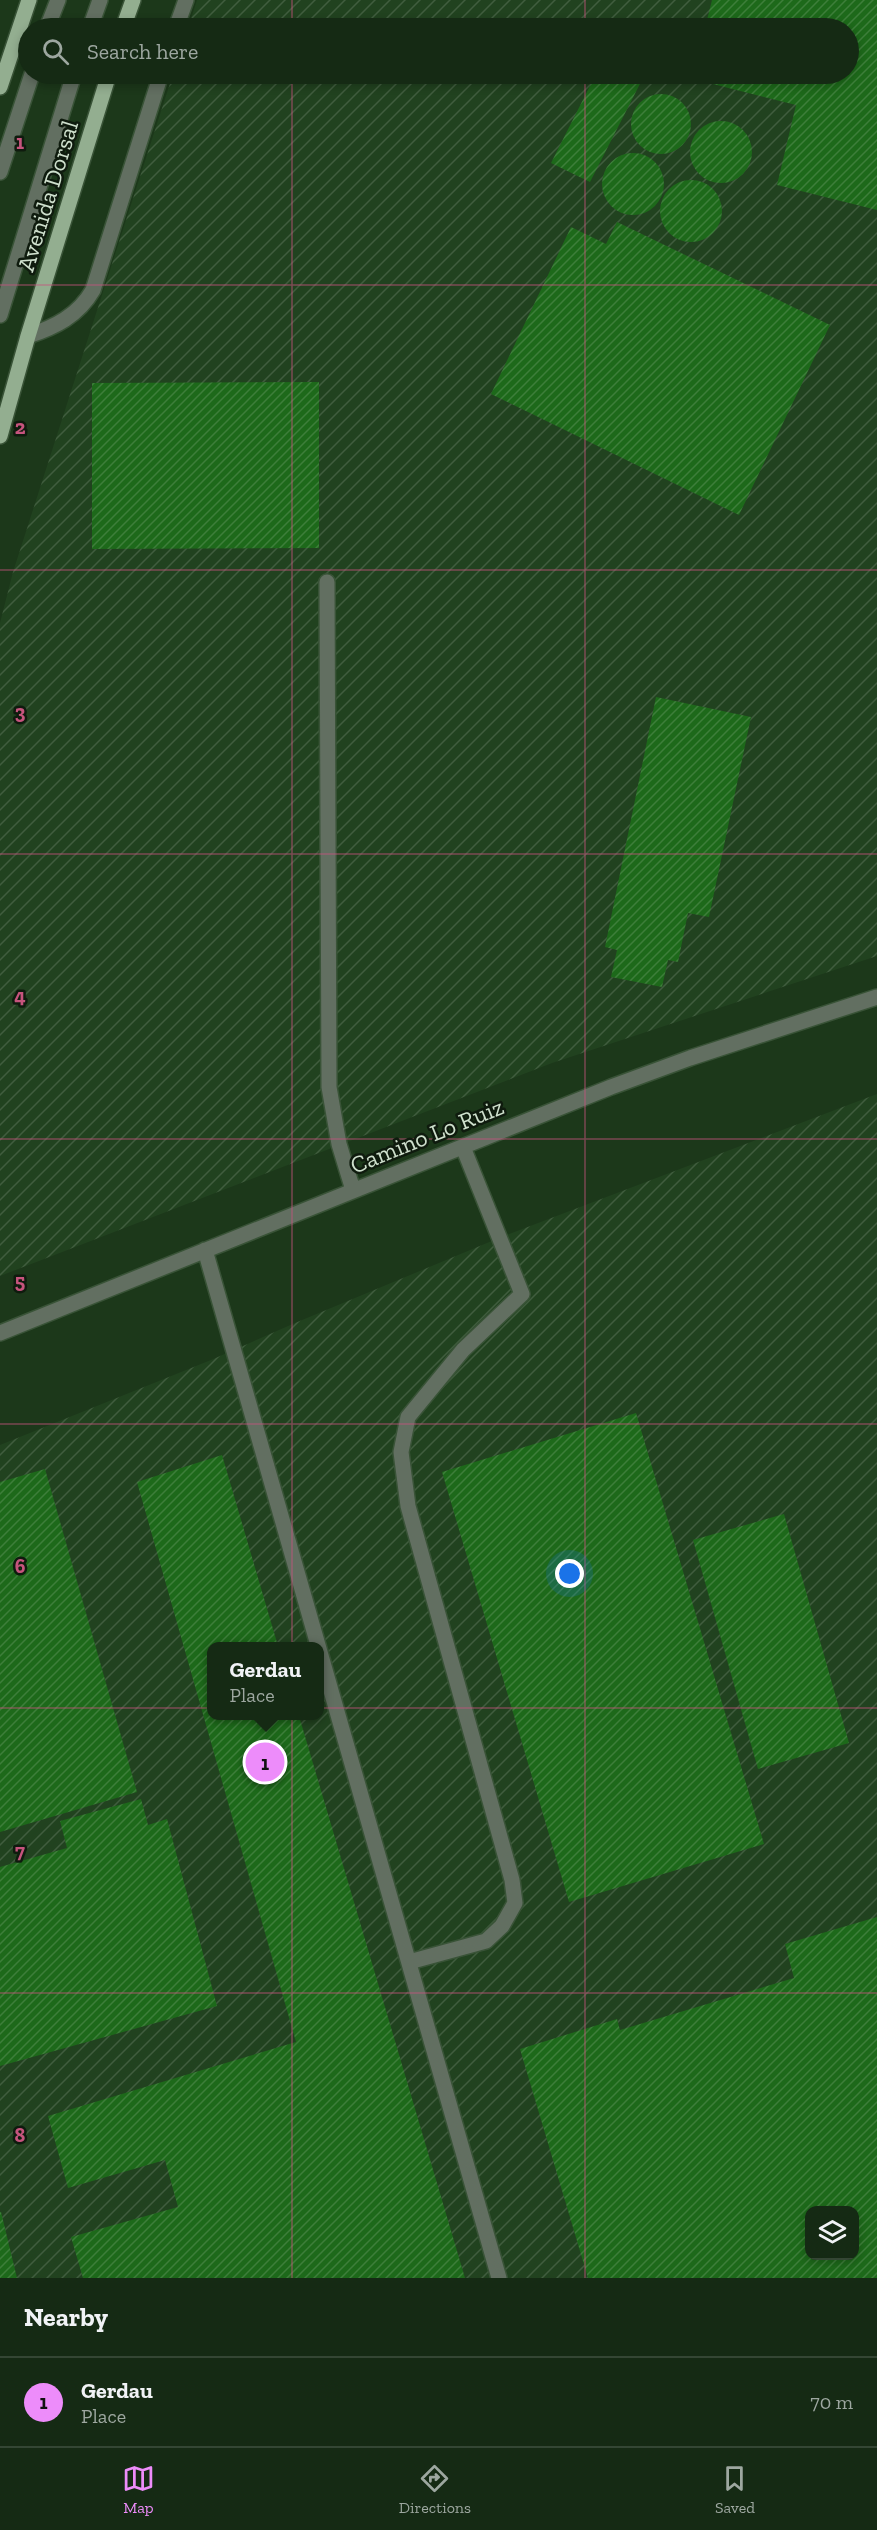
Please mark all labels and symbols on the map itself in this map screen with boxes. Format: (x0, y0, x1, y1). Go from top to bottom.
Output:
street label: Avenida Dorsal (11, 117, 84, 275)
text: 1 (16, 130, 24, 154)
text: 2 (15, 415, 26, 439)
text: 3 (15, 700, 26, 724)
text: 4 (14, 984, 26, 1008)
street label: Camino Lo Ruiz (346, 1092, 508, 1180)
text: 5 (15, 1269, 25, 1293)
text: 6 (15, 1554, 26, 1578)
your location (555, 1559, 584, 1588)
pin: 1 (246, 1740, 284, 1784)
text: 7 (15, 1839, 25, 1863)
text: 8 (15, 2123, 26, 2147)

